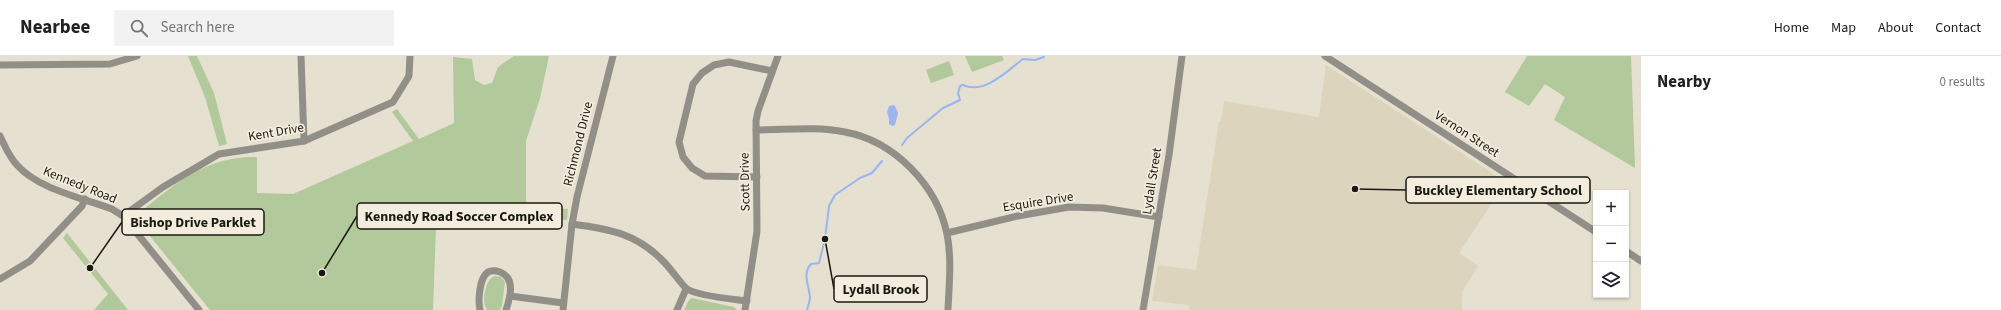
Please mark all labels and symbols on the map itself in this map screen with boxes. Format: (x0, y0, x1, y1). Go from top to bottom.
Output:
street label: Richmond Drive (559, 100, 597, 188)
street label: Vernon Street (1431, 106, 1503, 162)
street label: Kent Drive (247, 118, 305, 146)
street label: Lydall Street (1138, 146, 1166, 216)
street label: Scott Drive (735, 152, 755, 212)
street label: Kennedy Road (40, 162, 120, 208)
callout: Buckley Elementary School (1406, 177, 1590, 203)
text: Buckley Elementary School (1414, 181, 1582, 201)
street label: Esquire Drive (1001, 188, 1075, 216)
callout: Kennedy Road Soccer Complex (357, 203, 562, 229)
text: Kennedy Road Soccer Complex (365, 207, 553, 227)
callout: Bishop Drive Parklet (122, 209, 264, 235)
text: Bishop Drive Parklet (130, 213, 256, 233)
callout: Lydall Brook (834, 276, 927, 302)
text: Lydall Brook (842, 280, 920, 300)

